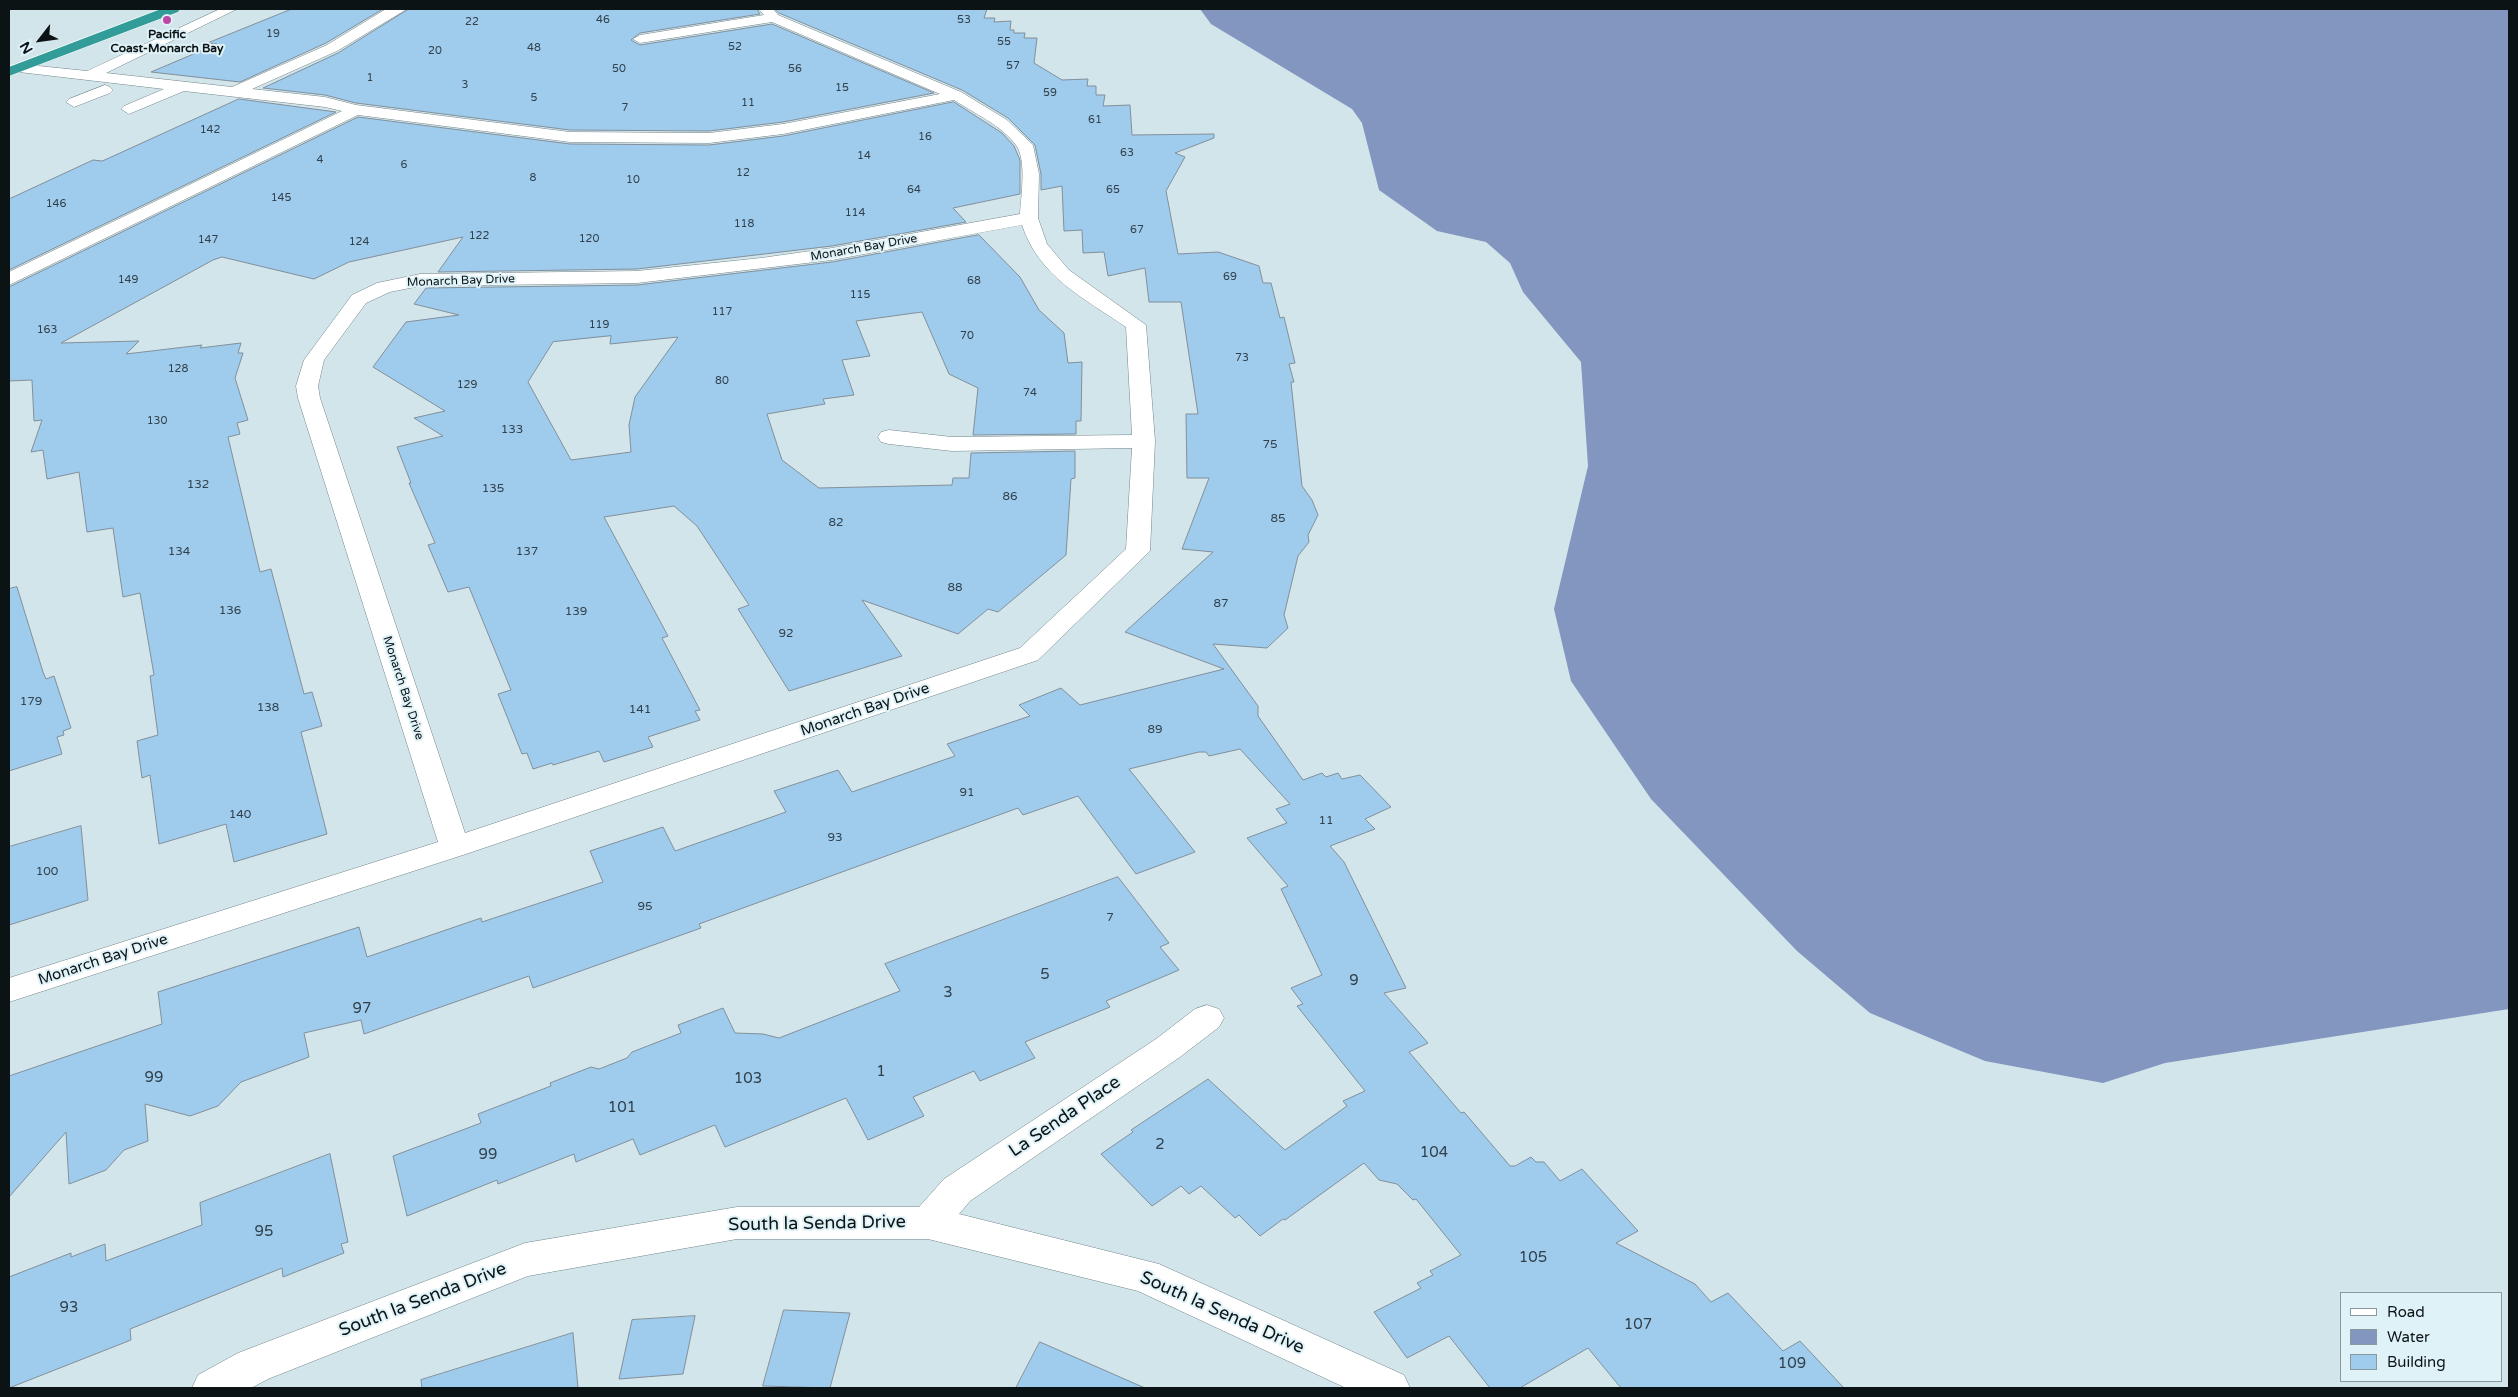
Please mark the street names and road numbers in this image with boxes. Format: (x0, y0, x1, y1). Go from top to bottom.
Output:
street label: Monarch Bay Drive (810, 232, 918, 264)
street label: Monarch Bay Drive (407, 272, 515, 290)
street label: Monarch Bay Drive (379, 634, 427, 742)
street label: Monarch Bay Drive (798, 679, 932, 741)
street label: Monarch Bay Drive (36, 931, 170, 989)
street label: La Senda Place (1005, 1072, 1125, 1162)
street label: South la Senda Drive (728, 1212, 906, 1236)
street label: South la Senda Drive (336, 1258, 510, 1342)
street label: South la Senda Drive (1137, 1267, 1307, 1359)

